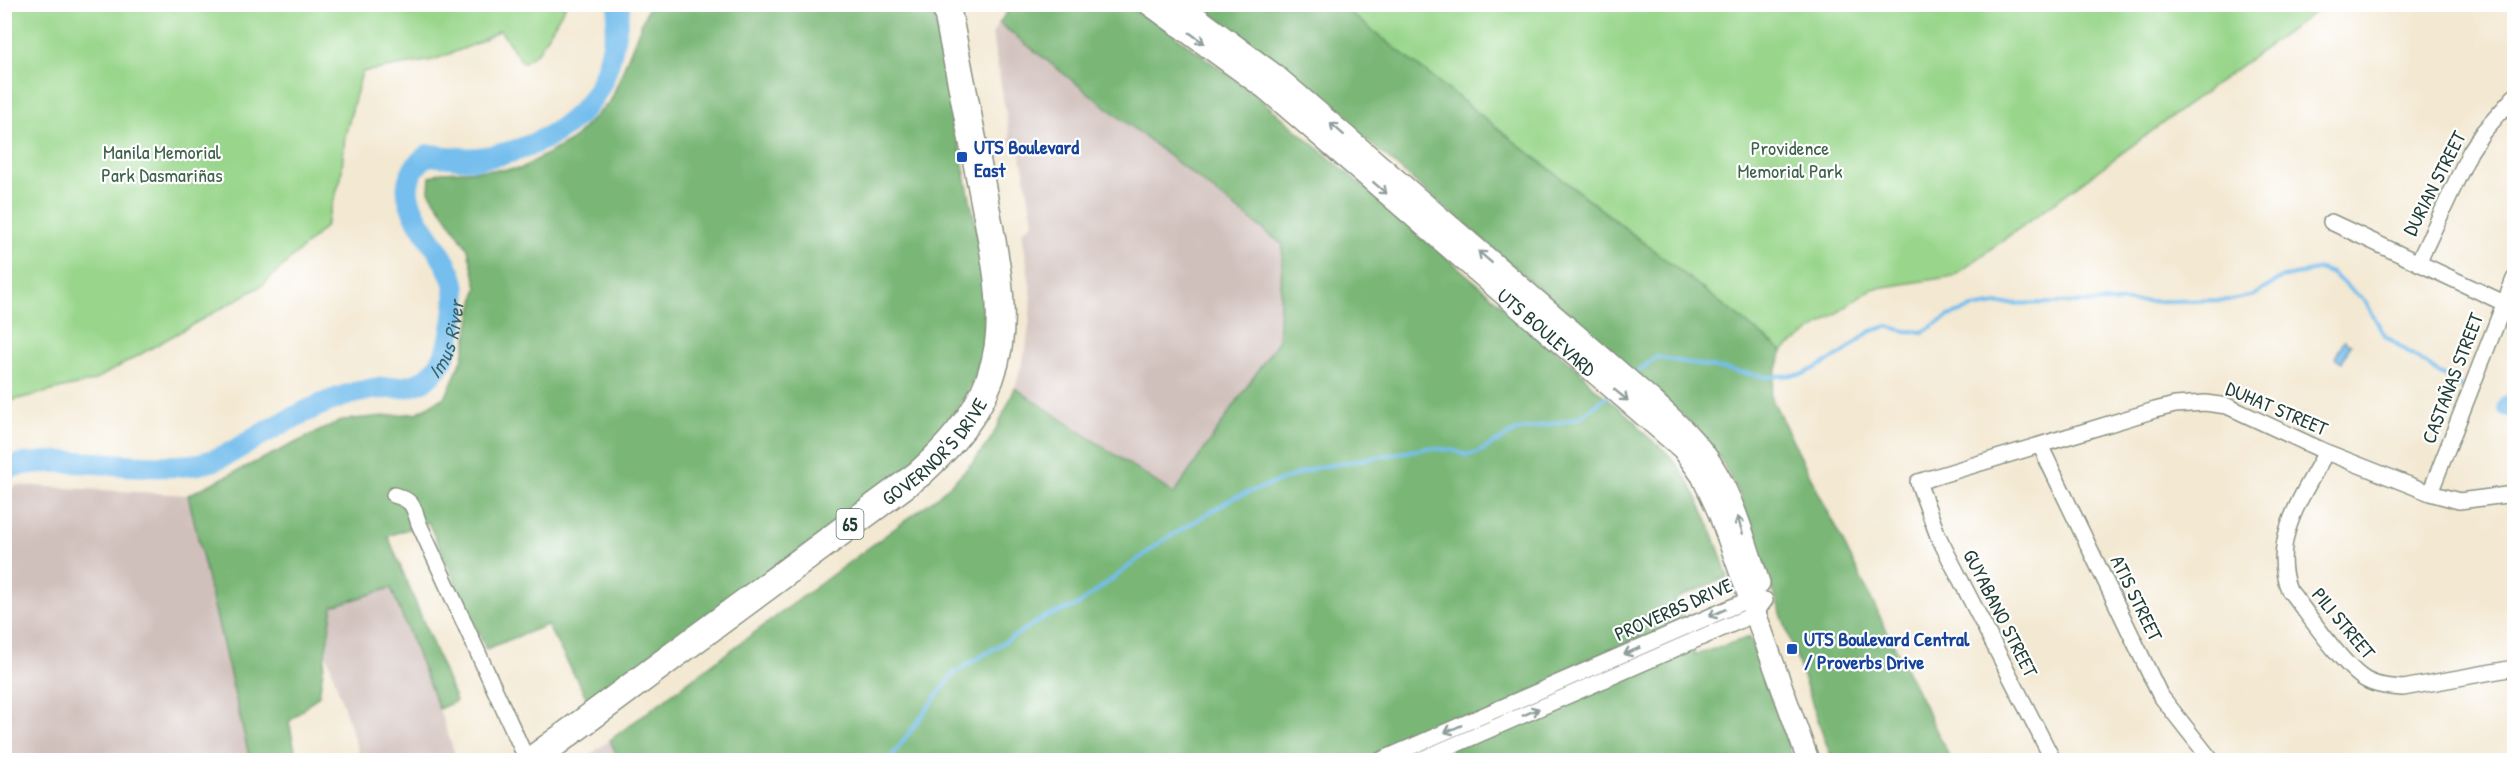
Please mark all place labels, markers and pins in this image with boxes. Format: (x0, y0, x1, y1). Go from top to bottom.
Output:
place label: UTS Boulevard East (974, 133, 1079, 183)
marker: UTS Boulevard East (955, 150, 969, 164)
place label: UTS Boulevard Central / Proverbs Drive (1804, 625, 1970, 675)
marker: UTS Boulevard Central / Proverbs Drive (1785, 642, 1799, 656)

